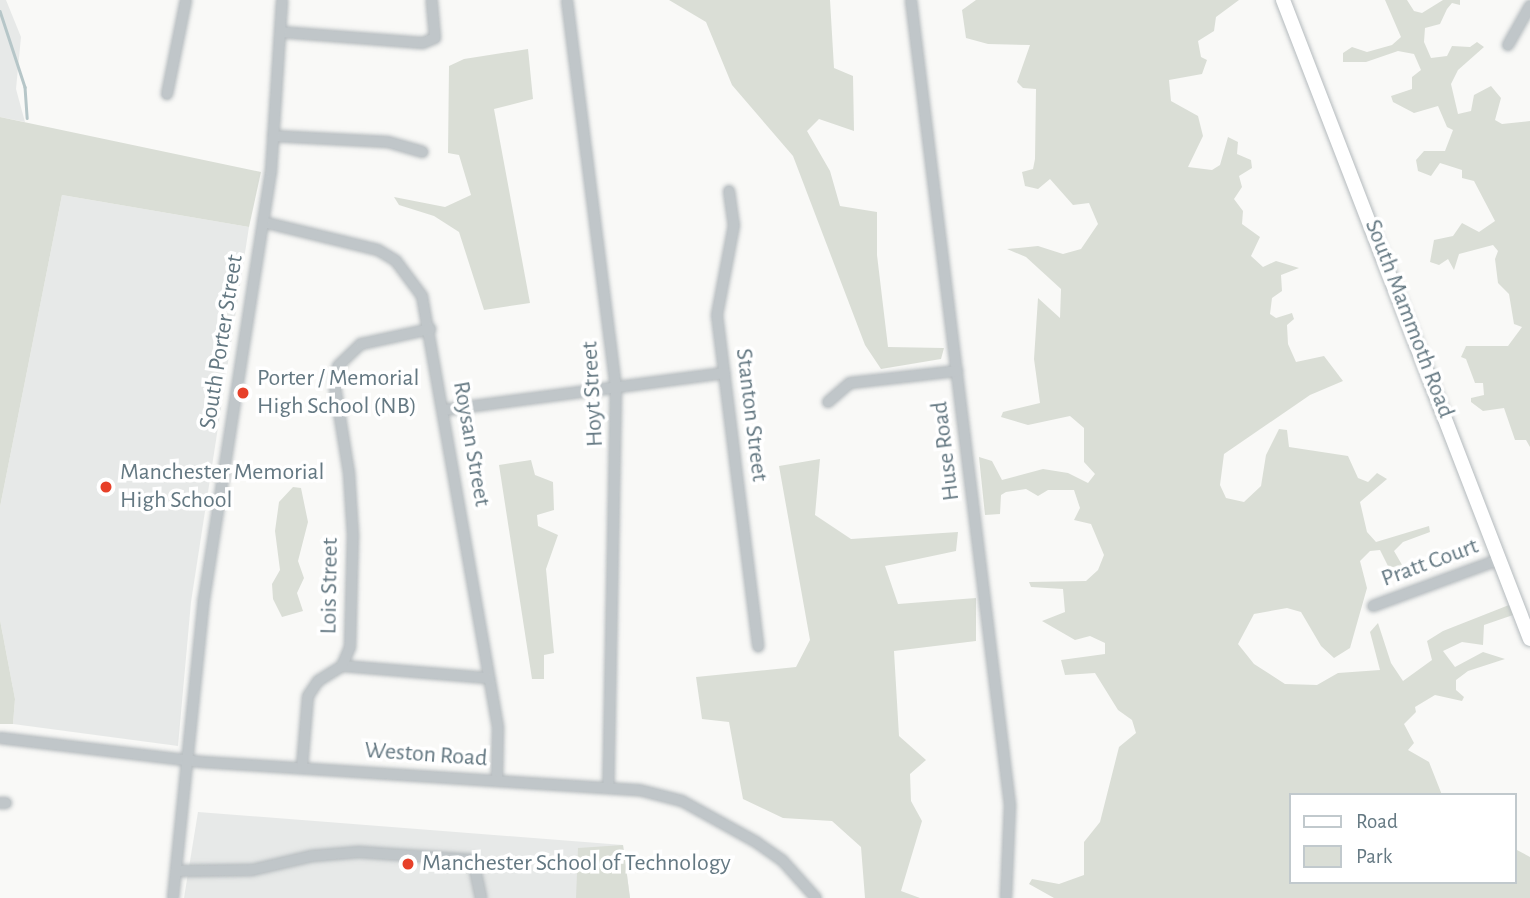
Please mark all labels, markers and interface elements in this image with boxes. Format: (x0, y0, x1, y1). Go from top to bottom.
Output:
street label: South Mammoth Road (1358, 216, 1460, 422)
street label: South Porter Street (194, 253, 250, 431)
street label: Hoyt Street (576, 340, 610, 448)
street label: Stanton Street (729, 347, 773, 483)
place label: Porter / Memorial High School (NB) (257, 365, 420, 421)
street label: Roysan Street (446, 379, 496, 509)
marker: Porter / Memorial High School (NB) (235, 385, 251, 401)
street label: Huse Road (926, 400, 966, 502)
place label: Manchester Memorial High School (120, 459, 325, 515)
marker: Manchester Memorial High School (98, 479, 114, 495)
street label: Pratt Court (1378, 532, 1482, 594)
street label: Lois Street (315, 537, 345, 635)
street label: Weston Road (364, 736, 488, 774)
legend (1288, 793, 1516, 884)
text: Road (1356, 811, 1398, 832)
text: Park (1356, 846, 1392, 867)
place label: Manchester School of Technology (422, 850, 731, 878)
marker: Manchester School of Technology (400, 856, 416, 872)

